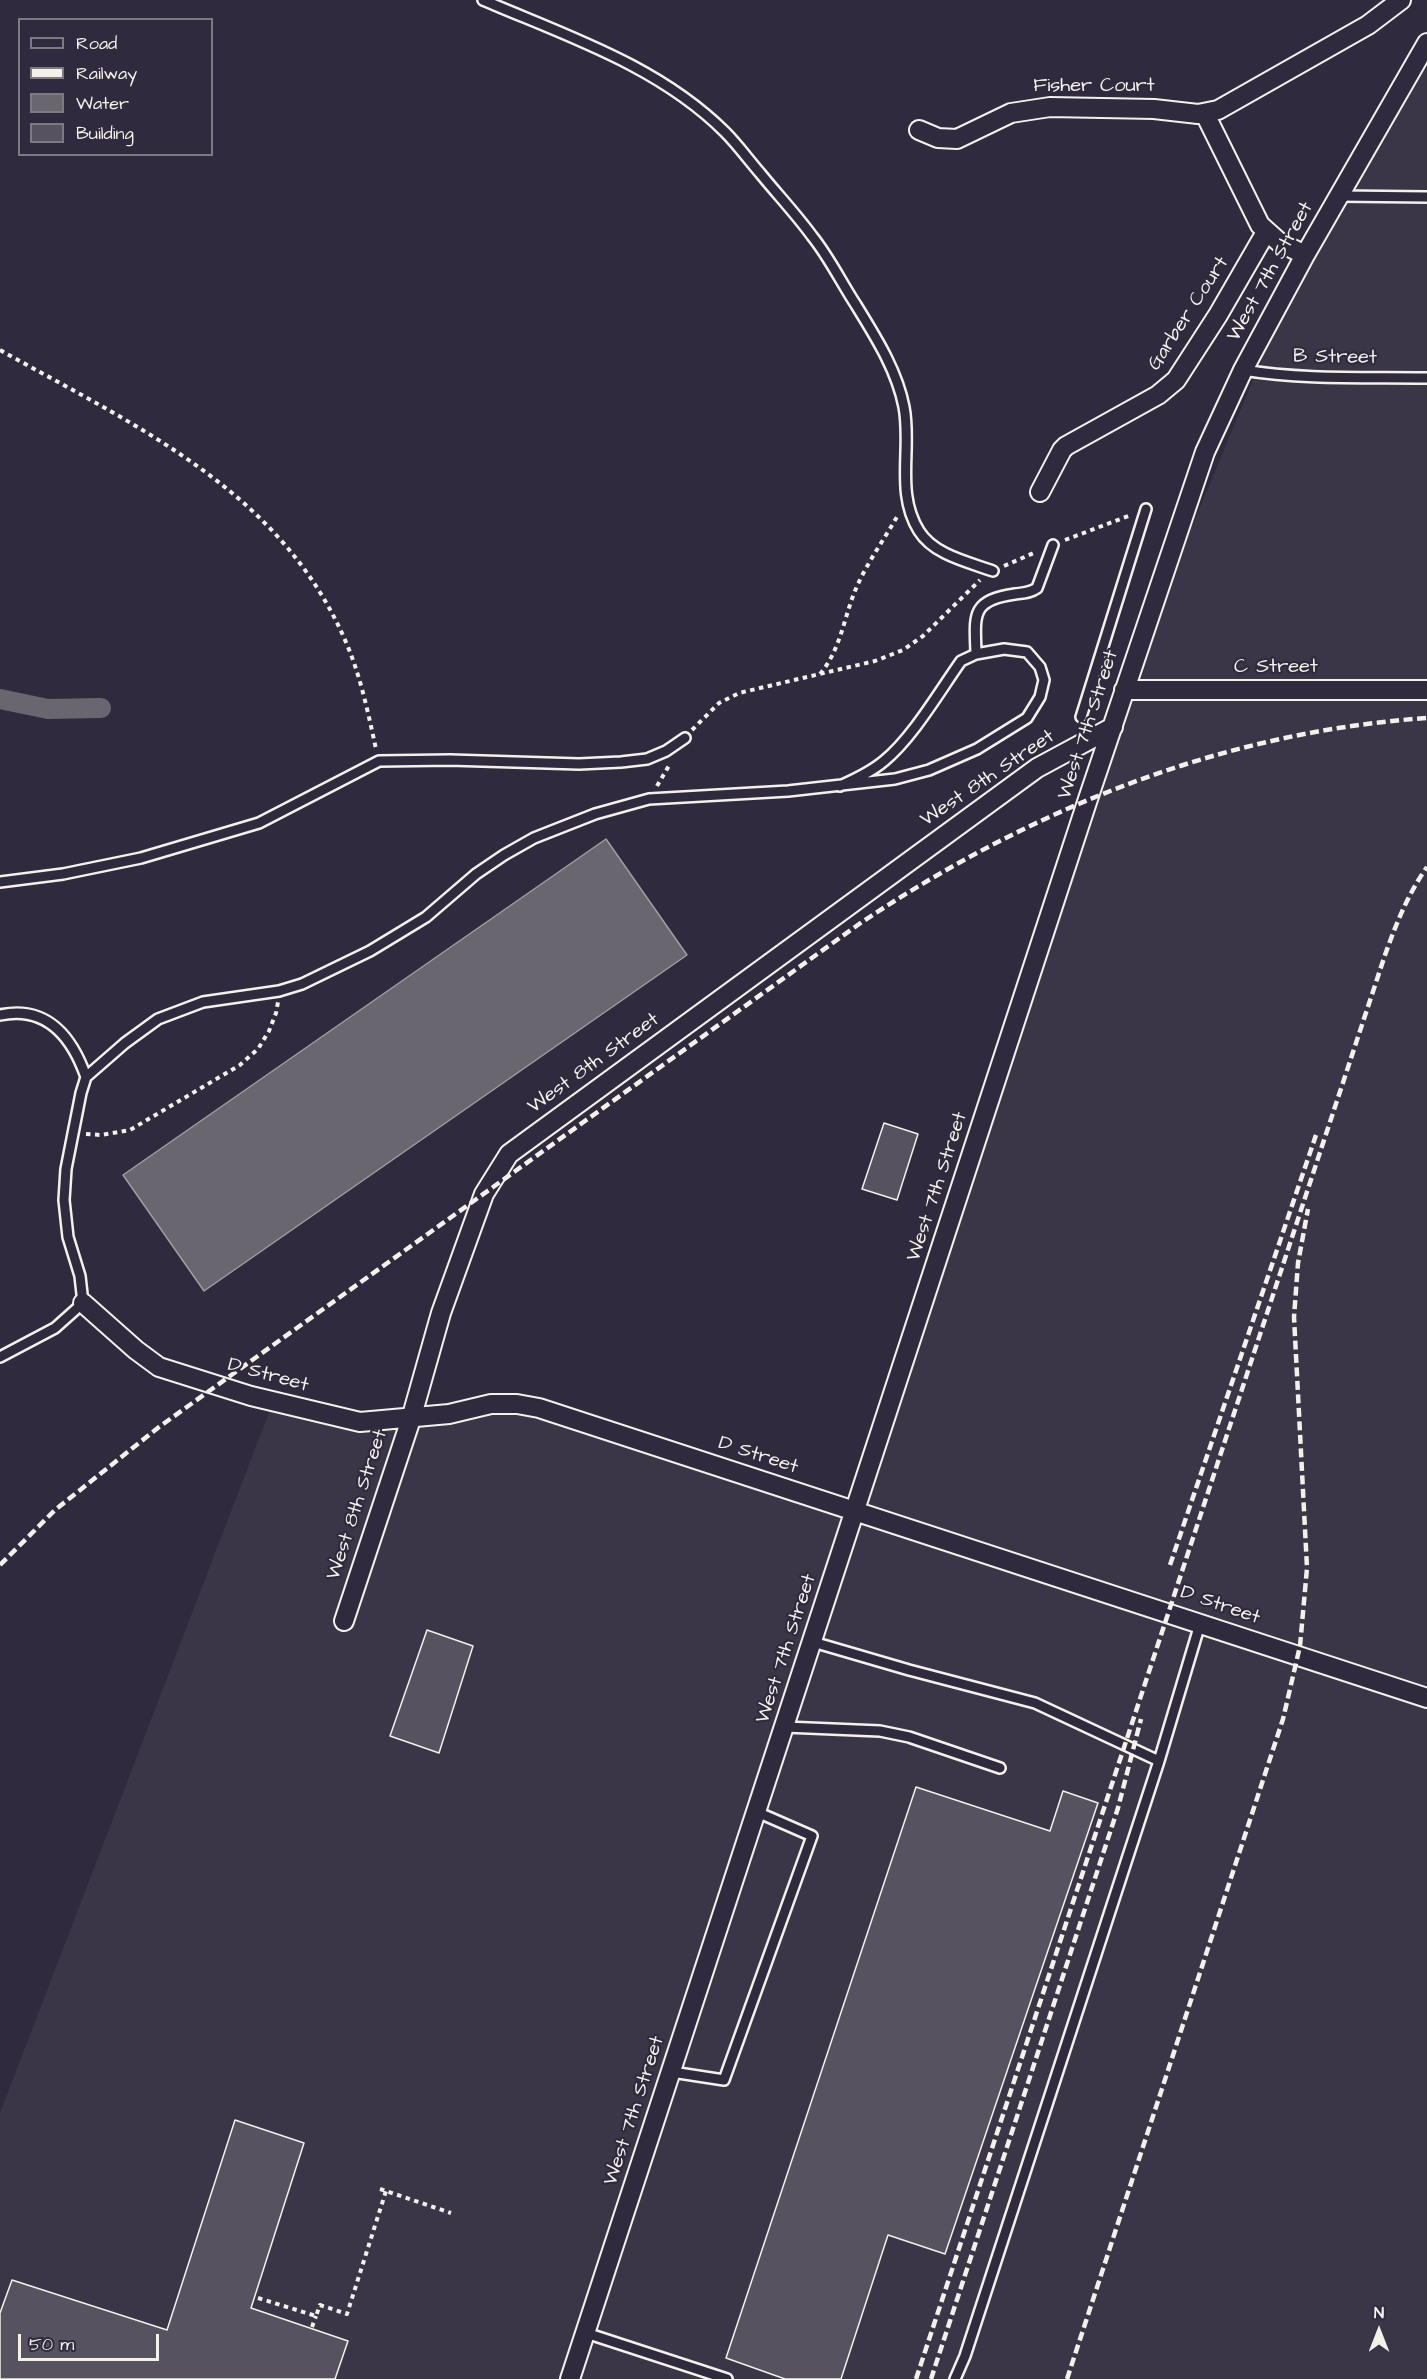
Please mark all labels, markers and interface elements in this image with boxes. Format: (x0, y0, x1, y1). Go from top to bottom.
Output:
legend (18, 18, 213, 156)
text: Road (76, 31, 117, 56)
text: Railway (76, 61, 137, 86)
street label: Fisher Court (1033, 75, 1155, 99)
text: Water (76, 91, 129, 116)
text: Building (76, 121, 134, 146)
street label: West 7th Street (1223, 198, 1319, 346)
street label: Garber Court (1143, 253, 1235, 375)
street label: B Street (1293, 345, 1377, 371)
street label: West 7th Street (1054, 647, 1124, 803)
street label: C Street (1234, 656, 1318, 680)
street label: West 8th Street (916, 725, 1060, 833)
street label: West 8th Street (524, 1008, 664, 1120)
street label: West 7th Street (903, 1109, 973, 1265)
street label: D Street (225, 1354, 311, 1398)
street label: West 8th Street (322, 1427, 394, 1583)
street label: D Street (715, 1432, 801, 1480)
street label: West 7th Street (752, 1571, 822, 1727)
street label: D Street (1177, 1581, 1263, 1631)
street label: West 7th Street (600, 2033, 670, 2189)
north arrow (1349, 2301, 1409, 2361)
text: N (1374, 2302, 1384, 2324)
scale bar (21, 2322, 162, 2360)
text: 50 m (29, 2332, 74, 2357)

